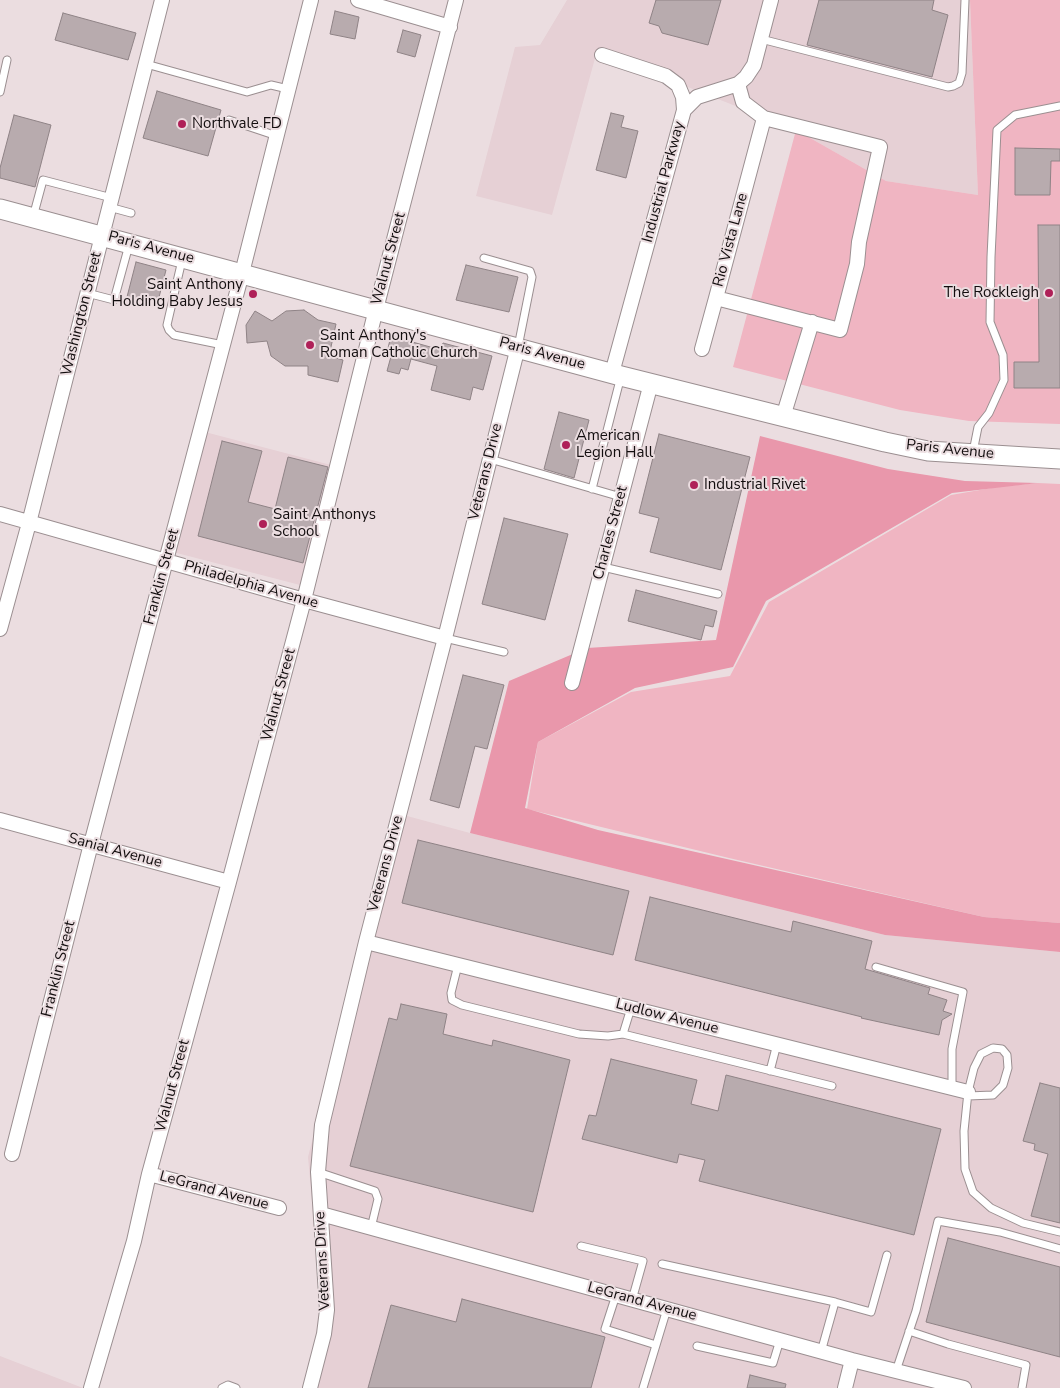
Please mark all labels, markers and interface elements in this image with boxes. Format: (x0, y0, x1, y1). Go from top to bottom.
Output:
place label: Northvale FD (192, 115, 282, 133)
marker: Northvale FD (176, 118, 188, 130)
street label: Industrial Parkway (639, 119, 689, 245)
street label: Rio Vista Lane (710, 191, 752, 289)
street label: Walnut Street (368, 211, 410, 307)
street label: Paris Avenue (106, 228, 196, 268)
street label: Washington Street (58, 250, 106, 378)
place label: Saint Anthony Holding Baby Jesus (112, 276, 243, 311)
place label: The Rockleigh (944, 284, 1039, 302)
marker: The Rockleigh (1043, 287, 1055, 299)
marker: Saint Anthony Holding Baby Jesus (247, 288, 259, 300)
place label: Saint Anthony's Roman Catholic Church (320, 327, 478, 362)
street label: Paris Avenue (497, 334, 587, 374)
marker: Saint Anthony's Roman Catholic Church (304, 339, 316, 351)
street label: Veterans Drive (465, 422, 507, 522)
place label: American Legion Hall (576, 427, 653, 462)
street label: Paris Avenue (905, 436, 995, 464)
marker: American Legion Hall (560, 439, 572, 451)
place label: Industrial Rivet (704, 476, 805, 494)
marker: Industrial Rivet (688, 479, 700, 491)
street label: Charles Street (590, 484, 632, 582)
place label: Saint Anthonys School (273, 506, 376, 541)
marker: Saint Anthonys School (257, 518, 269, 530)
street label: Franklin Street (141, 527, 183, 627)
street label: Philadelphia Avenue (182, 557, 320, 613)
street label: Walnut Street (258, 647, 300, 743)
street label: Veterans Drive (364, 814, 408, 914)
street label: Sanial Avenue (66, 830, 164, 872)
street label: Franklin Street (38, 919, 80, 1019)
street label: Ludlow Avenue (614, 996, 720, 1038)
street label: Walnut Street (152, 1038, 194, 1134)
street label: LeGrand Avenue (157, 1168, 271, 1214)
street label: Veterans Drive (311, 1211, 335, 1311)
street label: LeGrand Avenue (585, 1279, 699, 1325)

